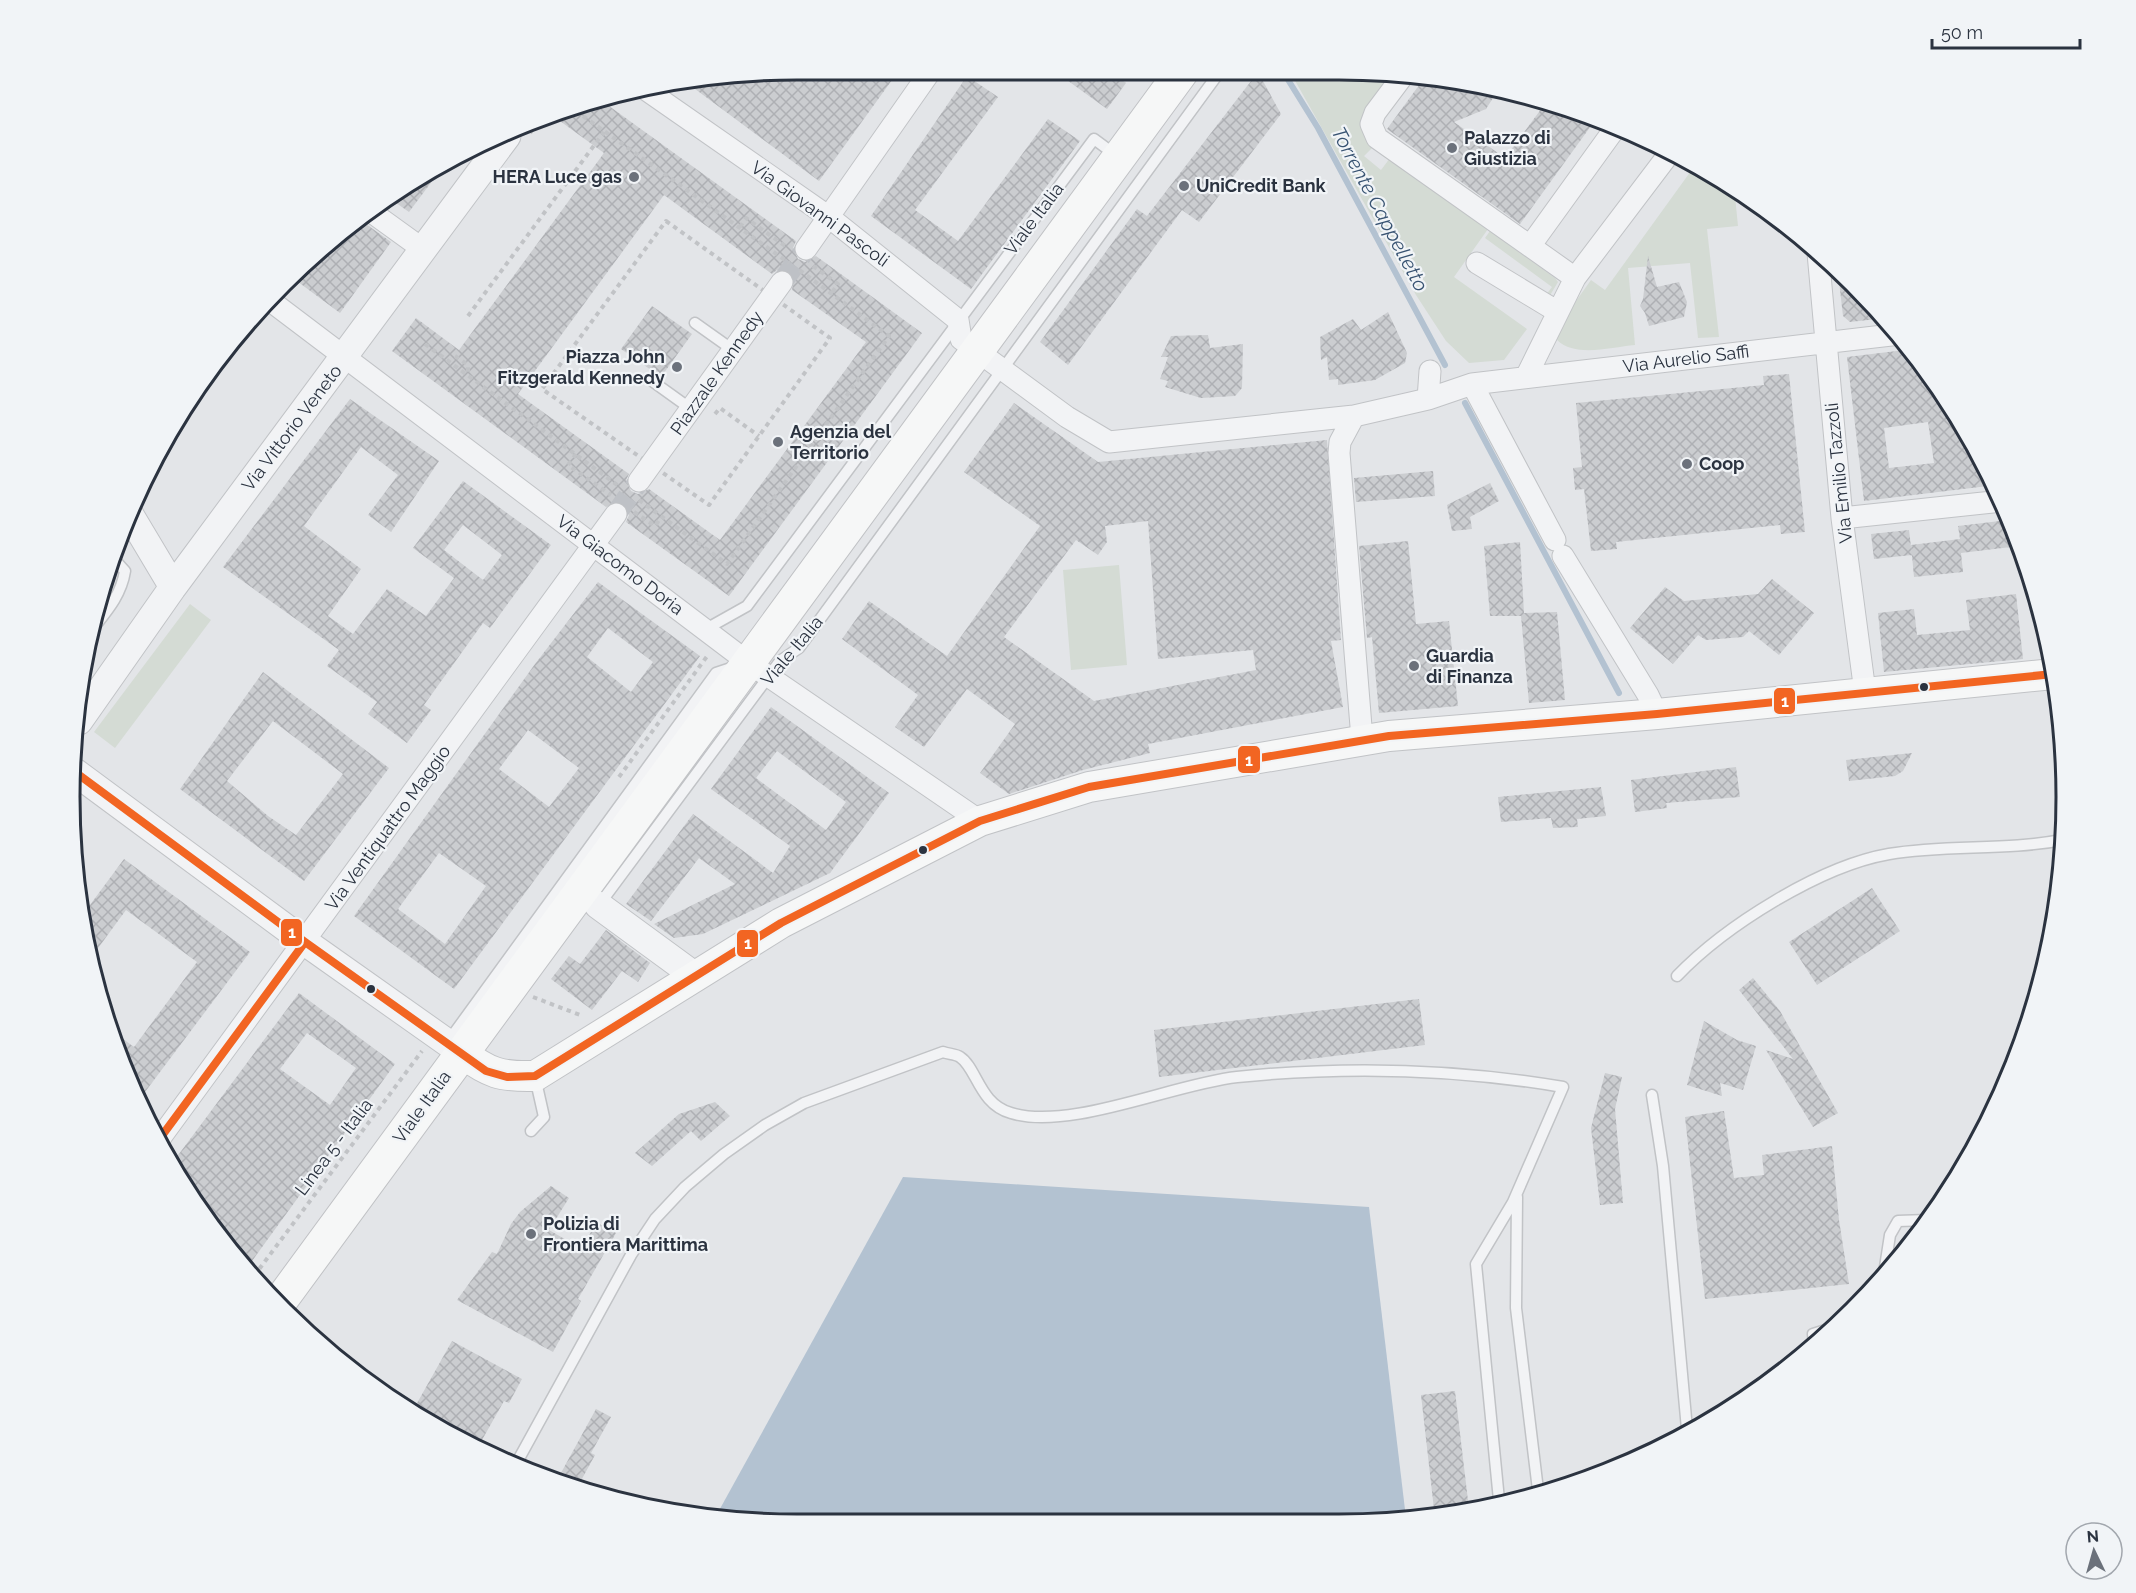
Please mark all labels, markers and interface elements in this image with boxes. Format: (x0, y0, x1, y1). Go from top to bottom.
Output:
scale bar (1932, 12, 2080, 50)
text: 50 m (1941, 22, 1983, 43)
water label: Torrente Cappelletto (1326, 123, 1434, 295)
place label: Palazzo di Giustizia (1464, 127, 1550, 169)
marker: Palazzo di Giustizia (1445, 141, 1459, 155)
street label: Via Giovanni Pascoli (747, 157, 893, 271)
place label: HERA Luce gas (493, 166, 622, 187)
marker: HERA Luce gas (627, 170, 641, 184)
place label: UniCredit Bank (1196, 175, 1327, 196)
street label: Viale Italia (1000, 178, 1068, 259)
marker: UniCredit Bank (1177, 179, 1191, 193)
street label: Piazzale Kennedy (666, 306, 767, 439)
street label: Via Aurelio Saffi (1622, 340, 1750, 377)
place label: Piazza John Fitzgerald Kennedy (497, 346, 665, 388)
street label: Via Vittorio Veneto (237, 360, 346, 495)
marker: Piazza John Fitzgerald Kennedy (670, 360, 684, 374)
street label: Via Emilio Tazzoli (1821, 402, 1856, 544)
place label: Agenzia del Territorio (790, 421, 891, 463)
marker: Agenzia del Territorio (771, 435, 785, 449)
place label: Coop (1699, 453, 1745, 474)
marker: Coop (1680, 457, 1694, 471)
street label: Via Giacomo Doria (553, 510, 688, 619)
street label: Viale Italia (756, 611, 827, 690)
place label: Guardia di Finanza (1426, 645, 1513, 687)
marker: Guardia di Finanza (1407, 659, 1421, 673)
unlabelled marker (1918, 681, 1930, 693)
line badge: 1 (1773, 687, 1796, 715)
text: 1 (1781, 692, 1789, 711)
street label: Via Ventiquattro Maggio (321, 741, 455, 914)
line badge: 1 (1237, 745, 1261, 774)
text: 1 (1245, 751, 1253, 770)
unlabelled marker (917, 844, 929, 856)
line badge: 1 (280, 918, 303, 947)
text: 1 (288, 923, 296, 942)
line badge: 1 (736, 929, 759, 958)
text: 1 (744, 934, 752, 953)
unlabelled marker (365, 983, 377, 995)
street label: Viale Italia (388, 1066, 455, 1147)
street label: Linea 5 - Italia (291, 1094, 377, 1199)
place label: Polizia di Frontiera Marittima (543, 1213, 708, 1255)
marker: Polizia di Frontiera Marittima (524, 1227, 538, 1241)
north arrow (2064, 1521, 2124, 1581)
text: N (2086, 1527, 2100, 1547)

